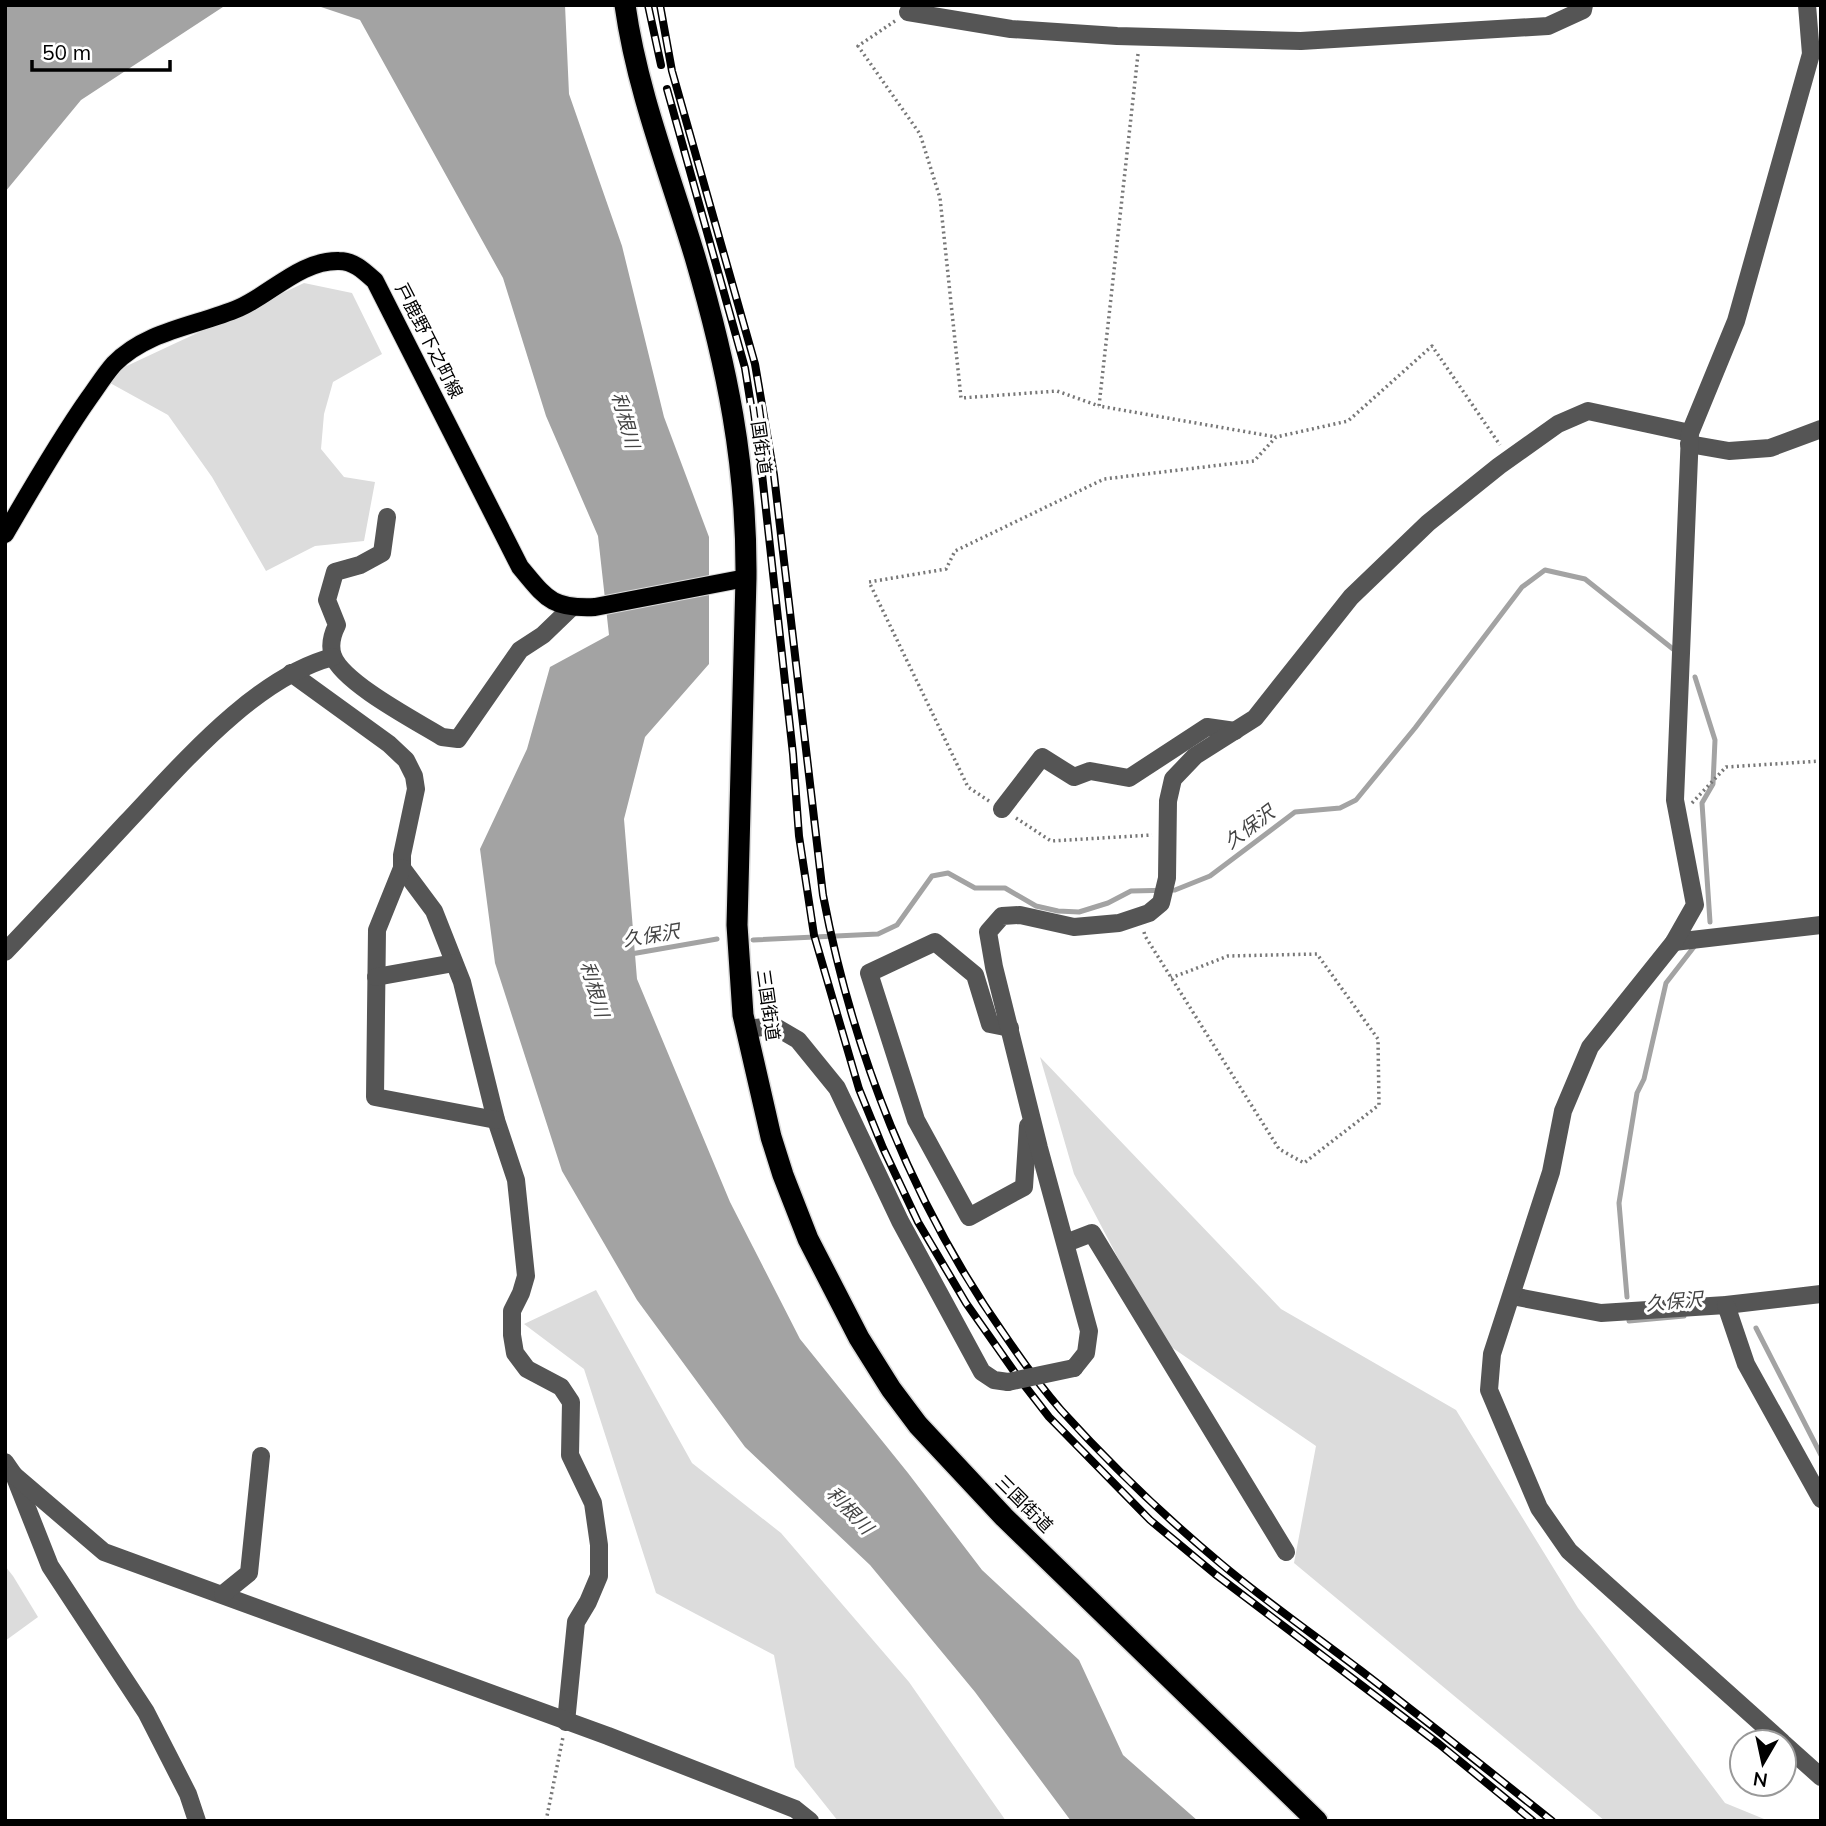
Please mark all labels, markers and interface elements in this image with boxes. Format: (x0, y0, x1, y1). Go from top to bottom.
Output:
scale bar (32, 28, 170, 72)
text: 50 m (42, 39, 91, 65)
street label: 戸鹿野下之町線 (391, 279, 468, 402)
water label: 利根川 (607, 389, 645, 453)
street label: 三国街道 (744, 402, 777, 476)
water label: 久保沢 (1219, 798, 1281, 854)
water label: 久保沢 (621, 918, 684, 951)
water label: 利根川 (576, 958, 615, 1022)
street label: 三国街道 (752, 968, 785, 1042)
water label: 久保沢 (1645, 1286, 1706, 1315)
street label: 三国街道 (991, 1470, 1058, 1537)
water label: 利根川 (822, 1481, 880, 1540)
north arrow (1728, 1728, 1798, 1798)
text: N (1751, 1767, 1769, 1793)

